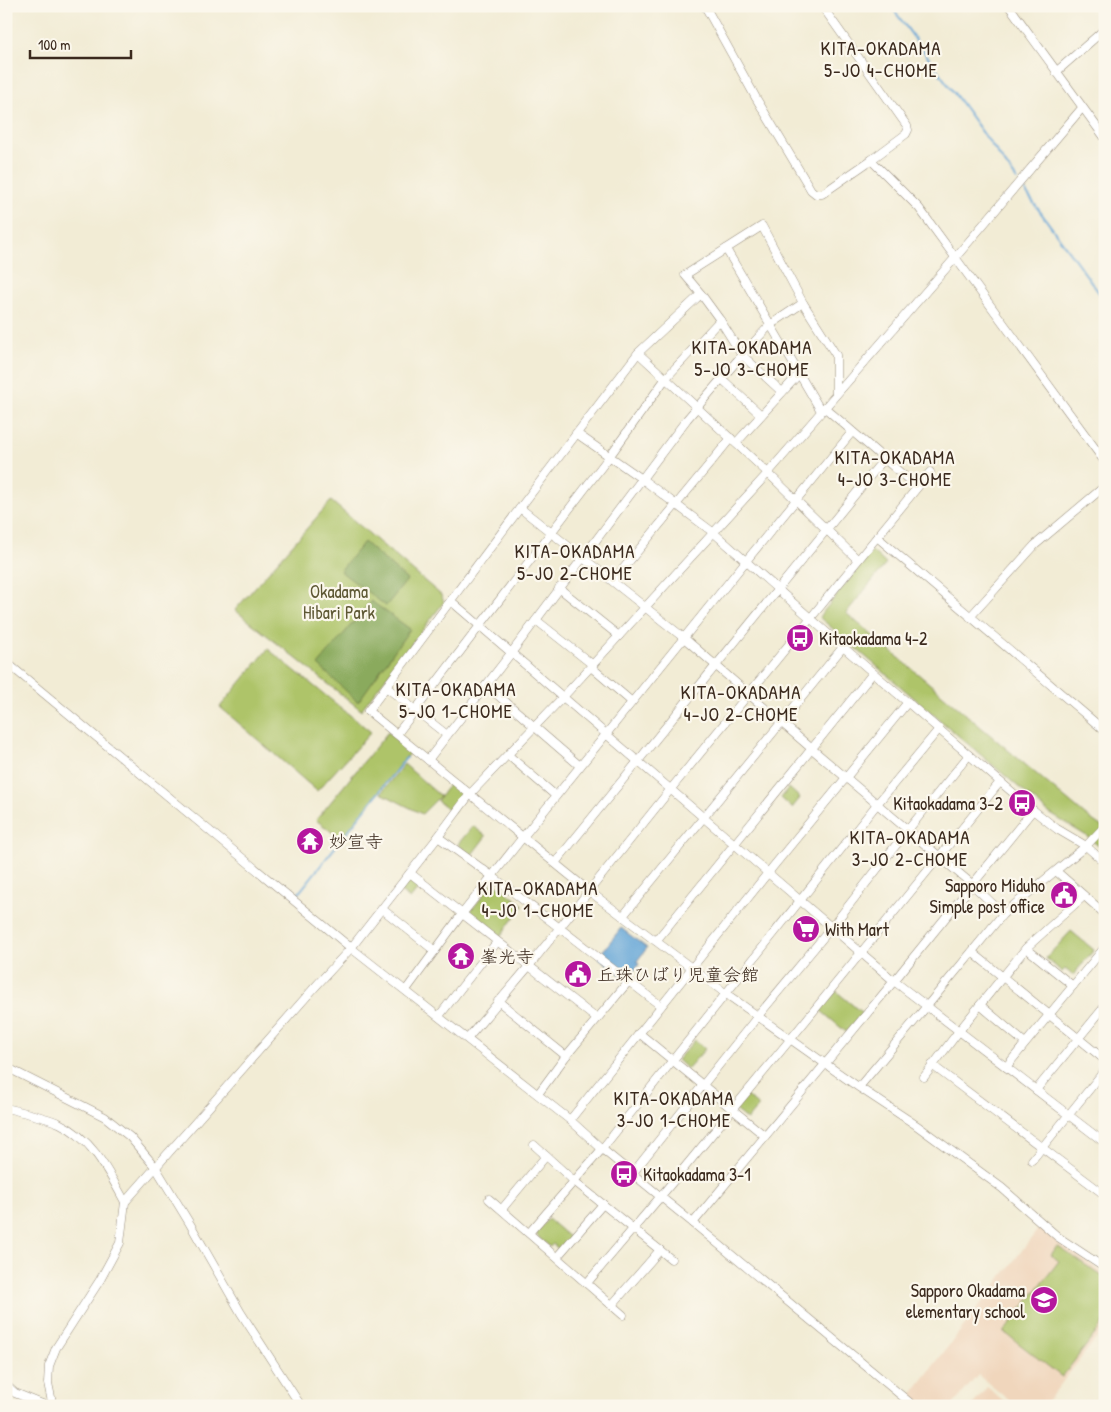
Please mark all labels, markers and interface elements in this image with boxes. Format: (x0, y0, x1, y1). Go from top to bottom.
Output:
scale bar (30, 28, 131, 60)
text: 100 m (38, 34, 71, 55)
district label: KITA-OKADAMA 5-JO 4-CHOME (821, 35, 941, 83)
district label: KITA-OKADAMA 5-JO 3-CHOME (692, 334, 812, 382)
district label: KITA-OKADAMA 4-JO 3-CHOME (835, 444, 955, 492)
district label: KITA-OKADAMA 5-JO 2-CHOME (515, 538, 635, 586)
park label: Okadama Hibari Park (303, 579, 376, 625)
bus stop icon: Kitaokadama 4-2 (785, 623, 815, 653)
place label: Kitaokadama 4-2 (819, 626, 928, 651)
district label: KITA-OKADAMA 5-JO 1-CHOME (396, 676, 516, 724)
district label: KITA-OKADAMA 4-JO 2-CHOME (681, 679, 801, 727)
bus stop icon: Kitaokadama 3-2 (1007, 788, 1037, 818)
place label: Kitaokadama 3-2 (893, 791, 1004, 816)
district label: KITA-OKADAMA 3-JO 2-CHOME (850, 824, 970, 872)
temple icon: 妙宣寺 (295, 826, 325, 856)
place label: 妙宣寺 (329, 829, 383, 854)
place label: Sapporo Miduho Simple post office (930, 873, 1045, 919)
district label: KITA-OKADAMA 4-JO 1-CHOME (478, 875, 598, 923)
public building icon: Sapporo Miduho Simple post office (1049, 880, 1079, 910)
supermarket icon: With Mart (791, 914, 821, 944)
place label: With Mart (825, 917, 890, 942)
temple icon: 峯光寺 (446, 941, 476, 971)
place label: 峯光寺 (480, 944, 534, 969)
public building icon: 丘珠ひばり児童会館 (563, 959, 593, 989)
place label: 丘珠ひばり児童会館 (597, 962, 759, 987)
district label: KITA-OKADAMA 3-JO 1-CHOME (614, 1085, 734, 1133)
bus stop icon: Kitaokadama 3-1 (609, 1159, 639, 1189)
place label: Kitaokadama 3-1 (643, 1162, 751, 1187)
place label: Sapporo Okadama elementary school (906, 1278, 1025, 1324)
school or university icon: Sapporo Okadama elementary school (1029, 1285, 1059, 1315)

